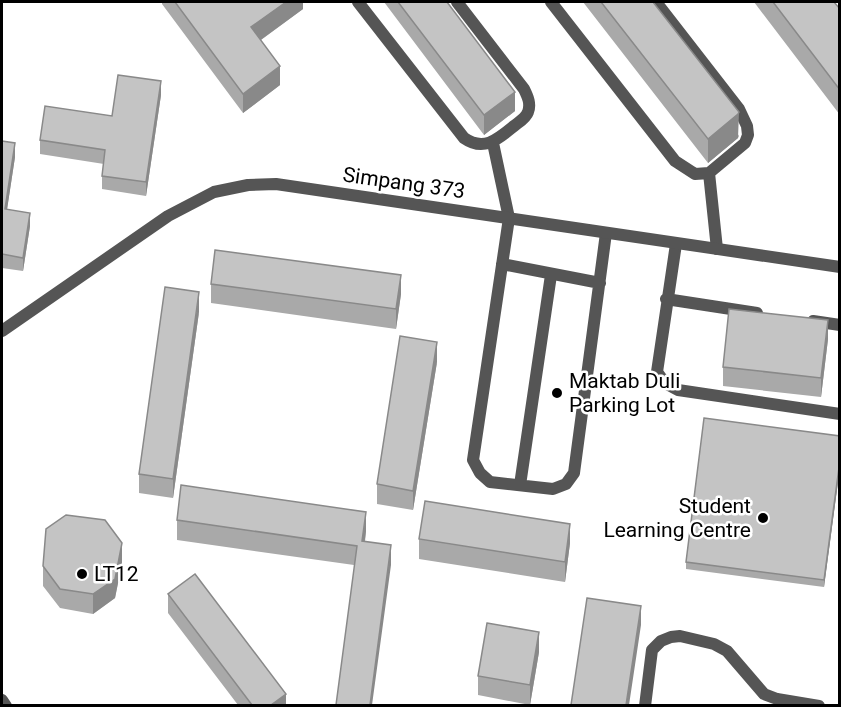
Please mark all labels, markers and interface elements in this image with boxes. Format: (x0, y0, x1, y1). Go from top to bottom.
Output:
street label: Simpang 373 (341, 163, 467, 203)
place label: Maktab Duli Parking Lot (569, 369, 680, 417)
marker: Maktab Duli Parking Lot (550, 386, 564, 400)
place label: Student Learning Centre (603, 494, 751, 542)
marker: Student Learning Centre (756, 511, 770, 525)
place label: LT12 (94, 562, 139, 586)
marker: LT12 (75, 567, 89, 581)

